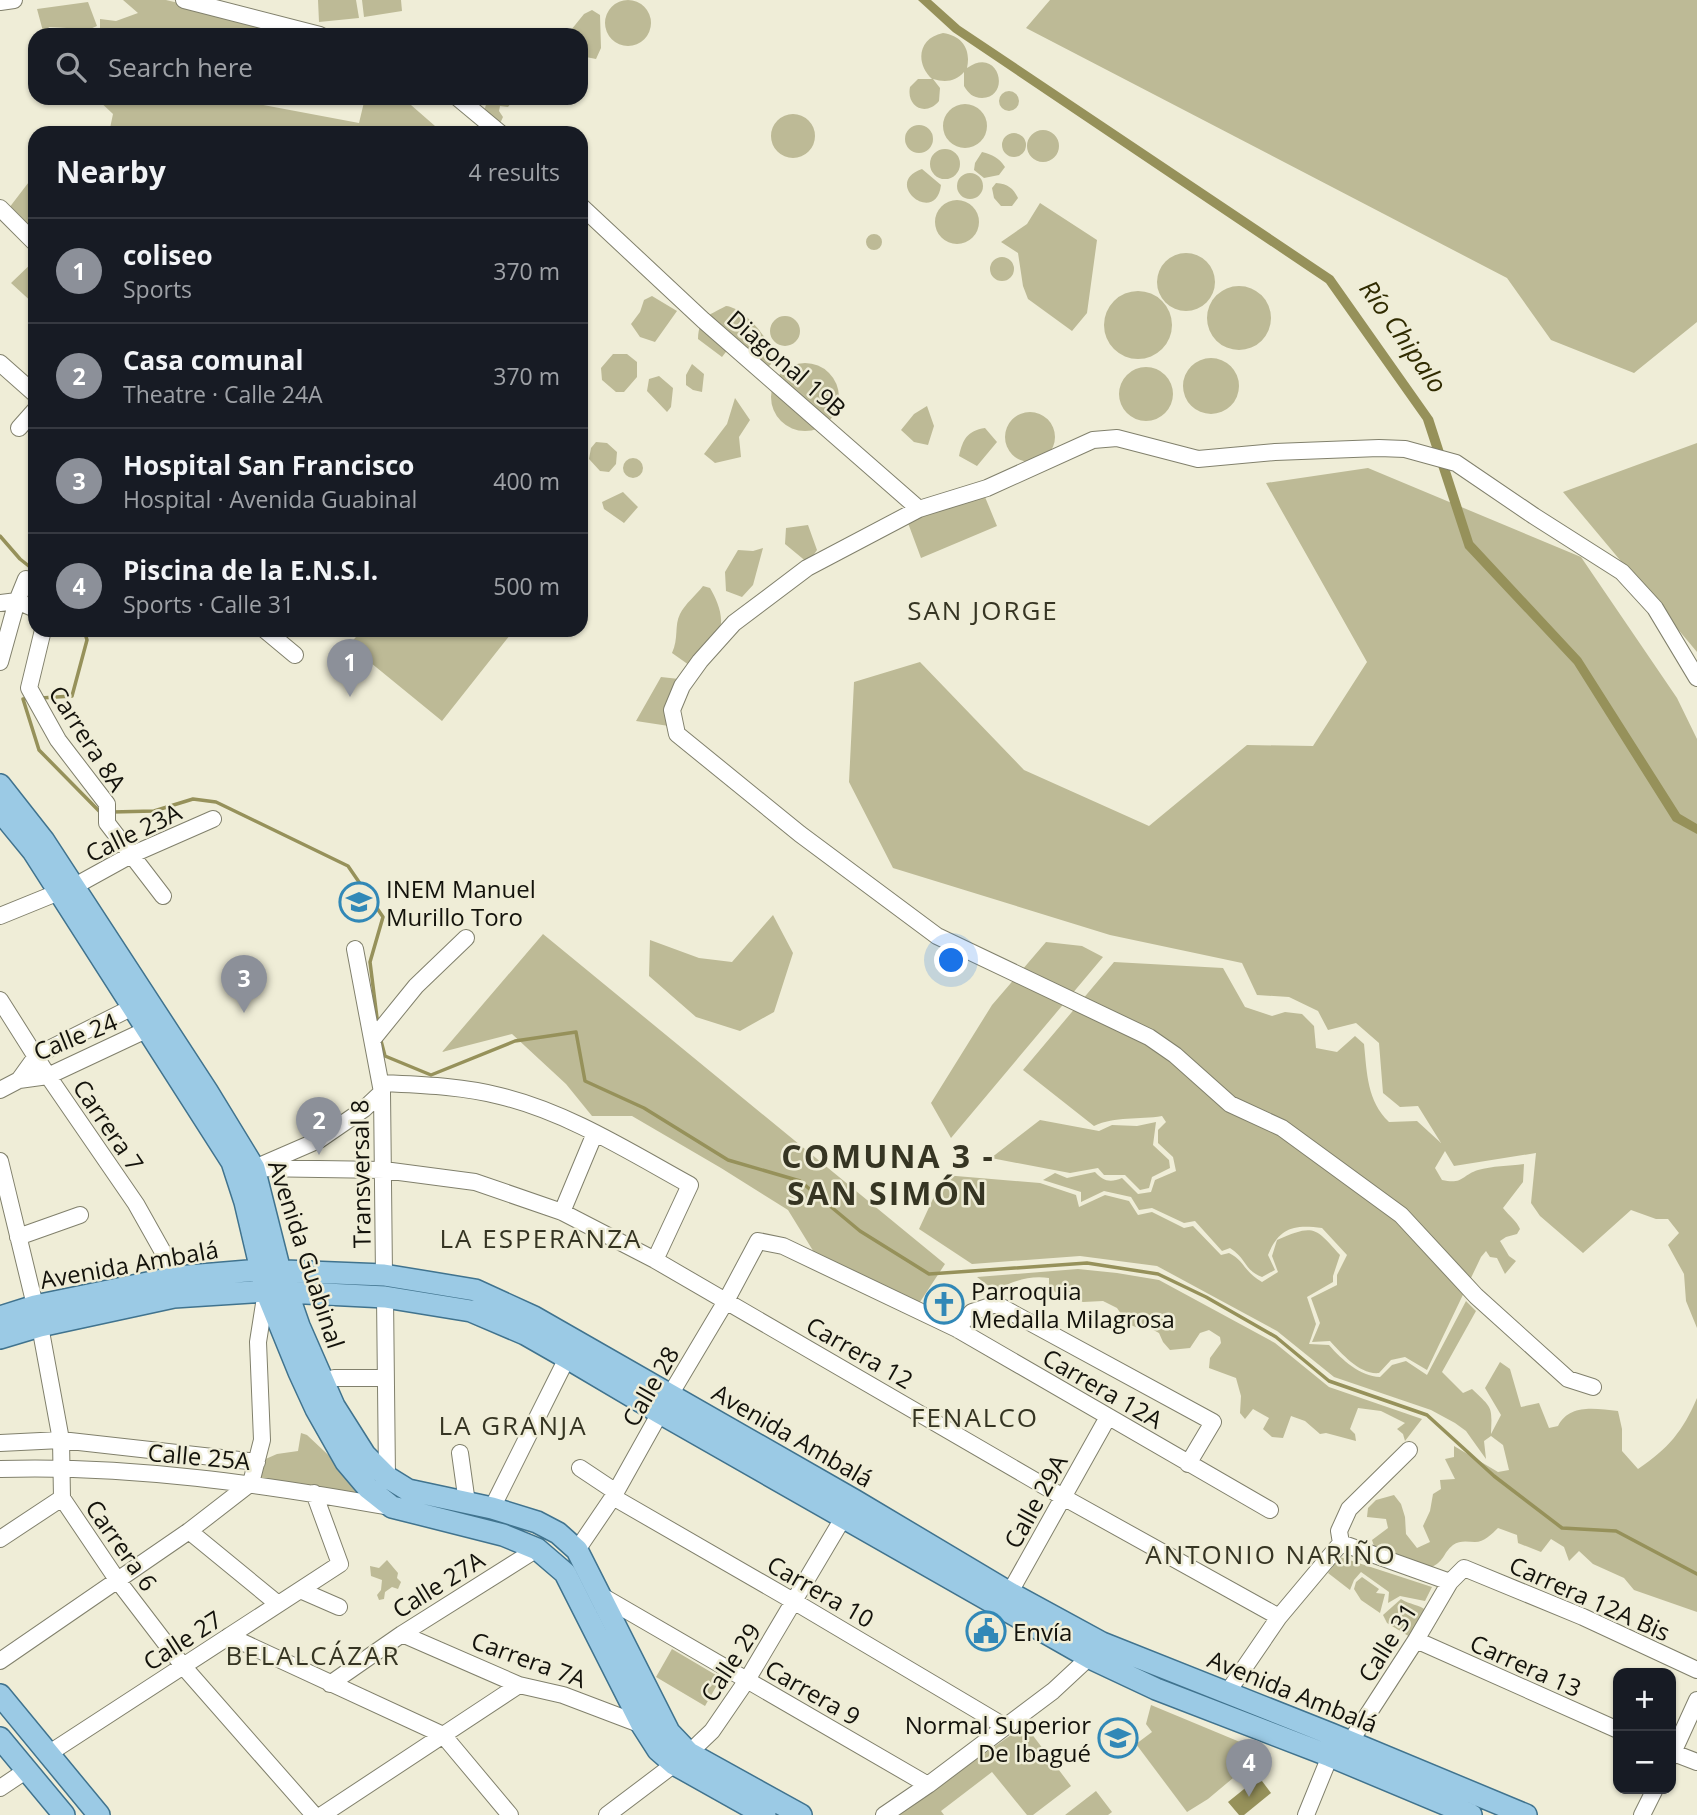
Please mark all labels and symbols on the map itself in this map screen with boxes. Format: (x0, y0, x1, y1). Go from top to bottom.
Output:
water label: Río Chipalo (1352, 272, 1456, 400)
street label: Diagonal 19B (720, 302, 854, 424)
district label: SAN JORGE (907, 592, 1059, 628)
pin: 1 (327, 639, 373, 697)
street label: Carrera 8A (42, 679, 135, 798)
street label: Calle 23A (80, 794, 187, 869)
place label: INEM Manuel Murillo Toro (386, 872, 536, 933)
school or university icon: INEM Manuel Murillo Toro (338, 881, 380, 923)
your location (934, 943, 968, 977)
pin: 3 (221, 955, 267, 1013)
street label: Calle 24 (28, 1004, 122, 1068)
street label: Carrera 7 (66, 1072, 152, 1178)
pin: 2 (296, 1097, 342, 1155)
street label: Transversal 8 (342, 1099, 378, 1249)
district label: COMUNA 3 - SAN SIMÓN (781, 1134, 995, 1214)
street label: Avenida Guabinal (261, 1156, 353, 1352)
district label: LA ESPERANZA (440, 1220, 642, 1256)
street label: Avenida Ambalá (37, 1232, 221, 1296)
place label: Parroquia Medalla Milagrosa (971, 1274, 1175, 1335)
church icon: Parroquia Medalla Milagrosa (923, 1283, 965, 1325)
street label: Carrera 12 (800, 1308, 920, 1396)
street label: Calle 28 (614, 1340, 686, 1432)
street label: Carrera 12A (1037, 1340, 1170, 1436)
street label: Avenida Ambalá (707, 1376, 879, 1494)
district label: FENALCO (911, 1399, 1039, 1435)
district label: LA GRANJA (438, 1407, 588, 1443)
street label: Calle 25A (146, 1435, 253, 1477)
street label: Calle 29A (996, 1447, 1075, 1554)
street label: Carrera 6 (78, 1493, 166, 1597)
district label: ANTONIO NARIÑO (1145, 1536, 1397, 1572)
street label: Calle 27A (386, 1542, 491, 1625)
street label: Carrera 10 (761, 1547, 881, 1635)
street label: Carrera 12A Bis (1504, 1548, 1676, 1648)
street label: Calle 31 (1350, 1596, 1424, 1688)
street label: Calle 27 (136, 1602, 228, 1678)
public building icon: Envía (965, 1610, 1007, 1652)
place label: Envía (1013, 1615, 1072, 1648)
street label: Calle 29 (692, 1616, 768, 1708)
street label: Carrera 7A (467, 1623, 592, 1695)
street label: Carrera 13 (1465, 1626, 1587, 1704)
district label: BELALCÁZAR (225, 1637, 401, 1673)
street label: Avenida Ambalá (1203, 1642, 1383, 1740)
street label: Carrera 9 (759, 1652, 867, 1732)
place label: Normal Superior De Ibagué (905, 1708, 1091, 1769)
school or university icon: Normal Superior De Ibagué (1097, 1717, 1139, 1759)
pin: 4 (1226, 1739, 1272, 1797)

